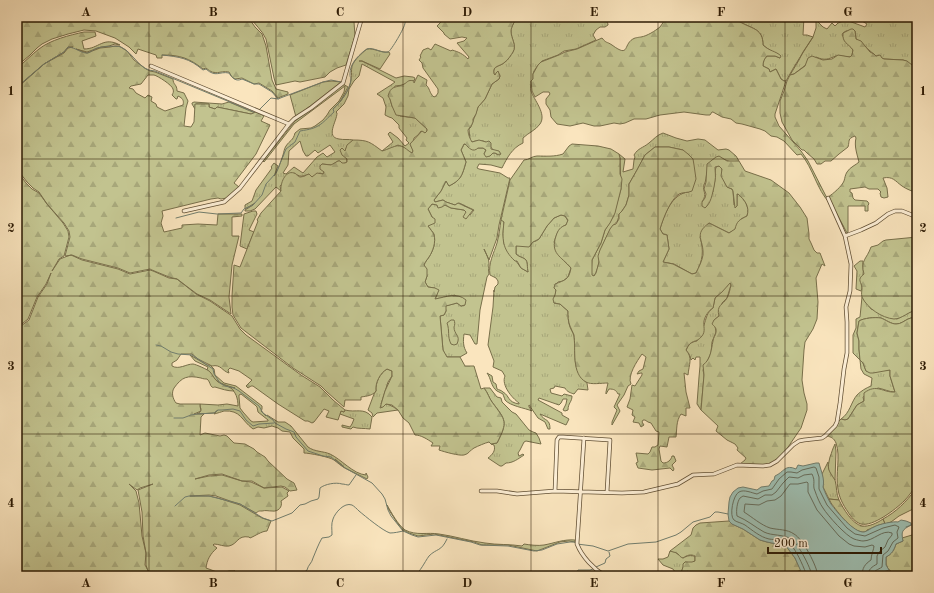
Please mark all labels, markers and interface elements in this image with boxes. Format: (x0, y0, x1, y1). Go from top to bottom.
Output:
text: A (81, 6, 91, 19)
text: B (208, 6, 218, 19)
text: C (336, 6, 344, 19)
text: D (462, 6, 472, 19)
text: E (590, 6, 599, 19)
text: F (717, 6, 726, 19)
text: G (843, 6, 853, 19)
text: 1 (7, 85, 15, 98)
text: 1 (919, 85, 927, 98)
text: 2 (7, 222, 15, 235)
text: 2 (919, 222, 927, 235)
text: 3 (7, 360, 15, 373)
text: 3 (919, 360, 927, 373)
text: 4 (7, 497, 15, 510)
text: 4 (919, 497, 927, 510)
scale bar (768, 529, 881, 555)
text: 200 m (774, 538, 808, 550)
text: A (81, 577, 91, 590)
text: B (208, 577, 218, 590)
text: C (336, 577, 344, 590)
text: D (462, 577, 472, 590)
text: E (590, 577, 599, 590)
text: F (717, 577, 726, 590)
text: G (843, 577, 853, 590)

